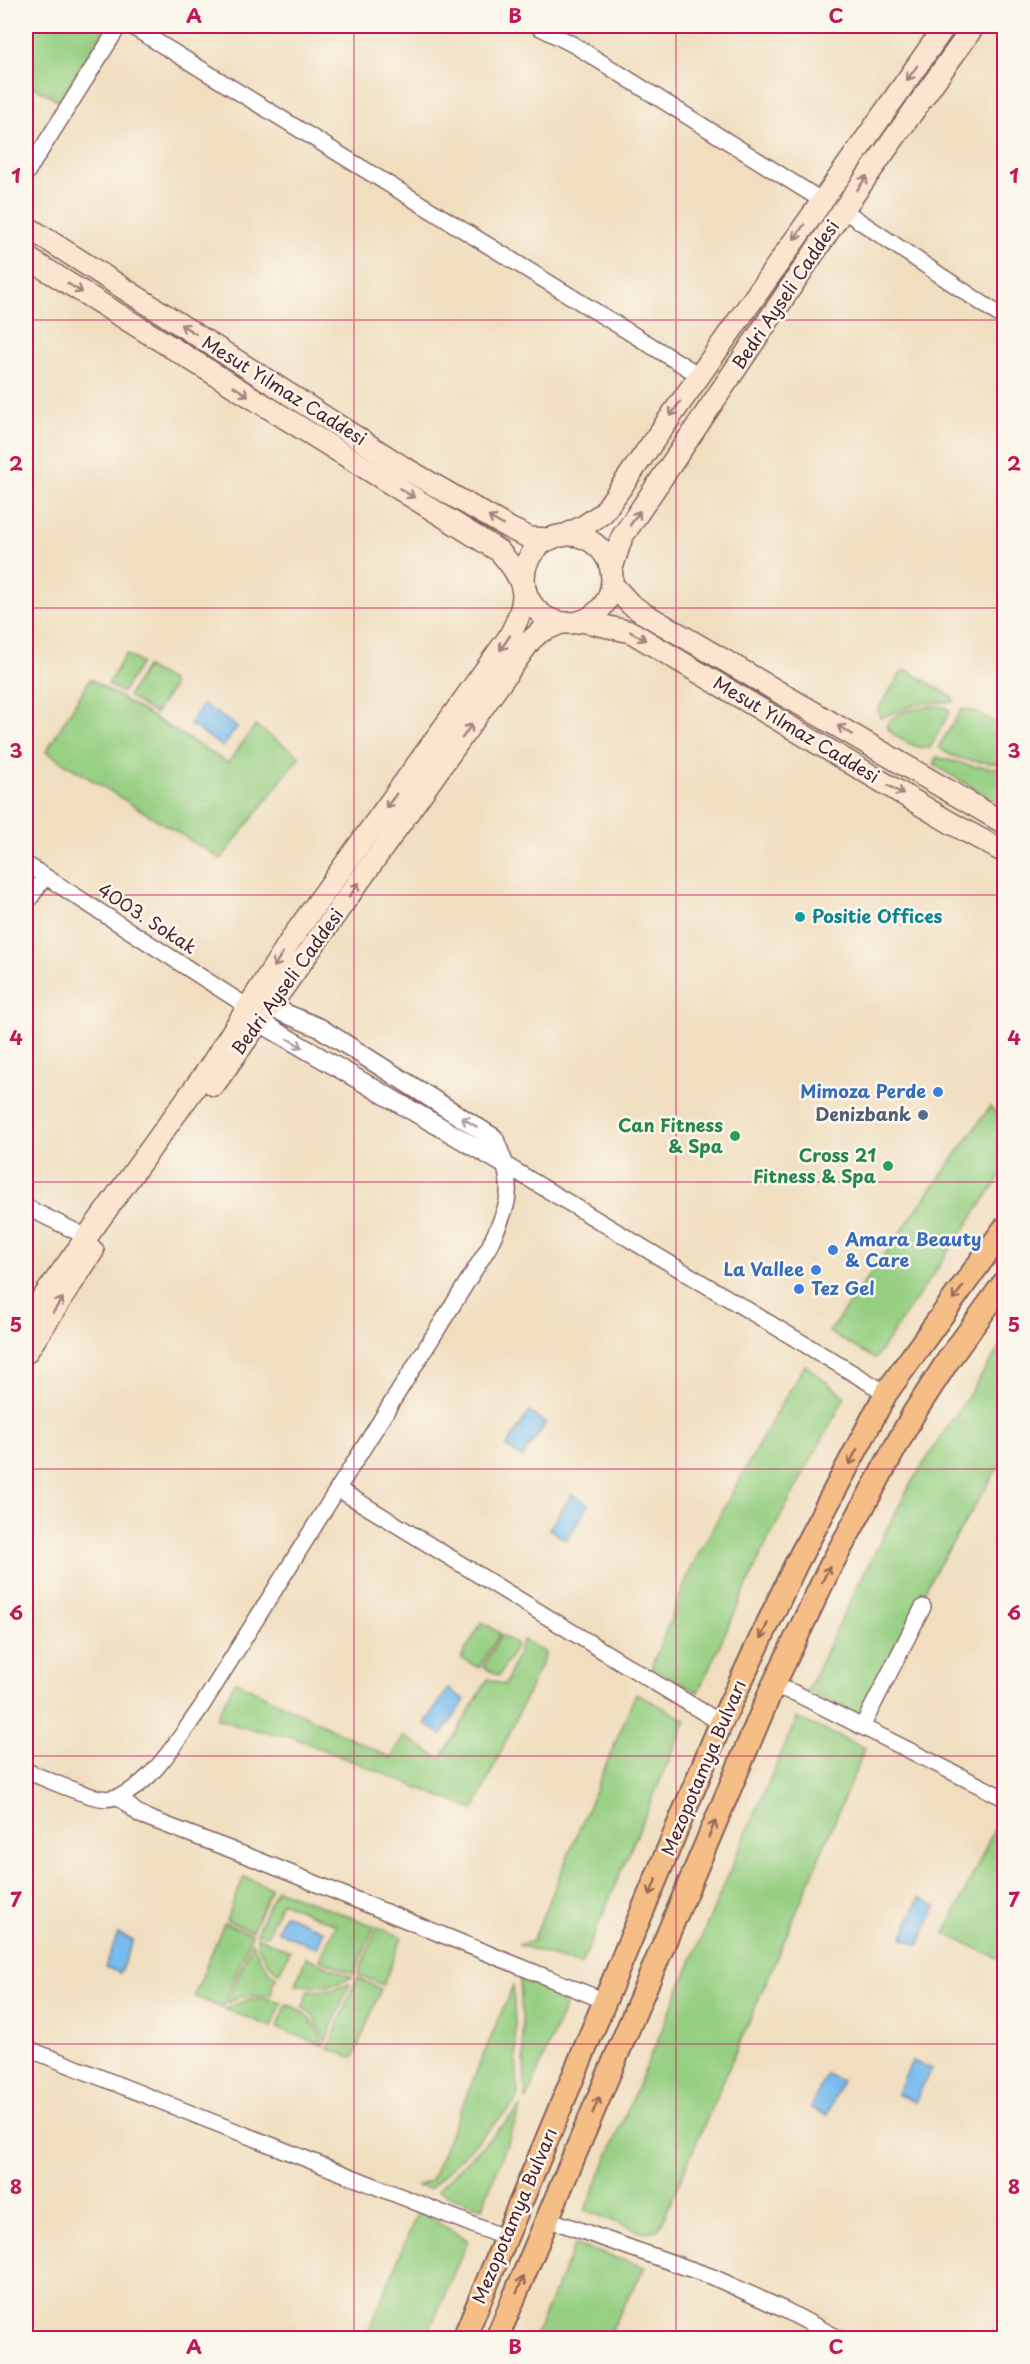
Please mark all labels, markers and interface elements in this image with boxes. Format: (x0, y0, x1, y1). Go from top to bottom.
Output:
text: A (186, 0, 202, 30)
text: B (508, 0, 522, 30)
text: C (828, 0, 844, 30)
one-way arrow (905, 65, 918, 81)
text: 1 (11, 160, 21, 190)
text: 1 (1009, 160, 1019, 190)
one-way arrow (856, 175, 868, 192)
street label: Bedri Ayseli Caddesi (725, 214, 845, 374)
one-way arrow (793, 224, 805, 240)
one-way arrow (66, 283, 83, 295)
one-way arrow (180, 323, 197, 335)
street label: Mesut Yılmaz Caddesi (197, 328, 372, 451)
one-way arrow (232, 385, 249, 397)
one-way arrow (669, 401, 681, 417)
text: 2 (9, 448, 23, 478)
text: 2 (1007, 448, 1021, 478)
one-way arrow (398, 488, 415, 500)
one-way arrow (629, 510, 641, 527)
one-way arrow (488, 514, 505, 526)
one-way arrow (629, 630, 646, 642)
one-way arrow (499, 634, 511, 650)
street label: Mesut Yılmaz Caddesi (709, 668, 885, 789)
one-way arrow (461, 723, 473, 739)
one-way arrow (837, 724, 854, 736)
text: 3 (9, 735, 23, 765)
text: 3 (1007, 735, 1021, 765)
one-way arrow (887, 784, 904, 796)
one-way arrow (385, 793, 397, 809)
street label: 4003. Sokak (93, 876, 203, 960)
one-way arrow (348, 882, 360, 898)
street label: Bedri Ayseli Caddesi (224, 902, 349, 1060)
place label: Positie Offices (812, 902, 943, 929)
marker: Positie Offices (793, 910, 807, 924)
one-way arrow (272, 952, 285, 969)
text: 4 (9, 1022, 23, 1052)
text: 4 (1007, 1022, 1021, 1052)
one-way arrow (285, 1038, 303, 1049)
place label: Mimoza Perde (800, 1077, 926, 1104)
marker: Mimoza Perde (931, 1085, 945, 1099)
place label: Denizbank (815, 1100, 911, 1127)
marker: Denizbank (916, 1108, 930, 1122)
place label: Can Fitness & Spa (618, 1111, 724, 1159)
one-way arrow (461, 1115, 478, 1127)
marker: Can Fitness & Spa (728, 1129, 742, 1143)
place label: Cross 21 Fitness & Spa (753, 1141, 877, 1189)
marker: Cross 21 Fitness & Spa (881, 1159, 895, 1173)
place label: Amara Beauty & Care (844, 1225, 982, 1273)
marker: Amara Beauty & Care (826, 1243, 840, 1257)
place label: La Vallee (724, 1255, 804, 1282)
marker: La Vallee (809, 1263, 823, 1277)
place label: Tez Gel (811, 1274, 875, 1301)
marker: Tez Gel (792, 1282, 806, 1296)
one-way arrow (952, 1285, 964, 1301)
one-way arrow (52, 1297, 64, 1313)
text: 5 (10, 1309, 22, 1339)
text: 5 (1008, 1309, 1020, 1339)
one-way arrow (847, 1448, 859, 1465)
one-way arrow (821, 1565, 833, 1583)
text: 6 (9, 1597, 23, 1627)
text: 6 (1007, 1597, 1021, 1627)
one-way arrow (758, 1621, 770, 1639)
street label: Mezopotamya Bulvarı (653, 1675, 752, 1860)
one-way arrow (707, 1820, 719, 1838)
one-way arrow (647, 1877, 658, 1895)
text: 7 (10, 1884, 22, 1914)
text: 7 (1008, 1884, 1020, 1914)
one-way arrow (591, 2096, 602, 2115)
street label: Mezopotamya Bulvarı (464, 2123, 563, 2308)
text: 8 (10, 2171, 22, 2201)
text: 8 (1008, 2171, 1020, 2201)
one-way arrow (515, 2276, 526, 2294)
text: A (186, 2331, 202, 2361)
text: B (508, 2331, 522, 2361)
text: C (828, 2331, 844, 2361)

